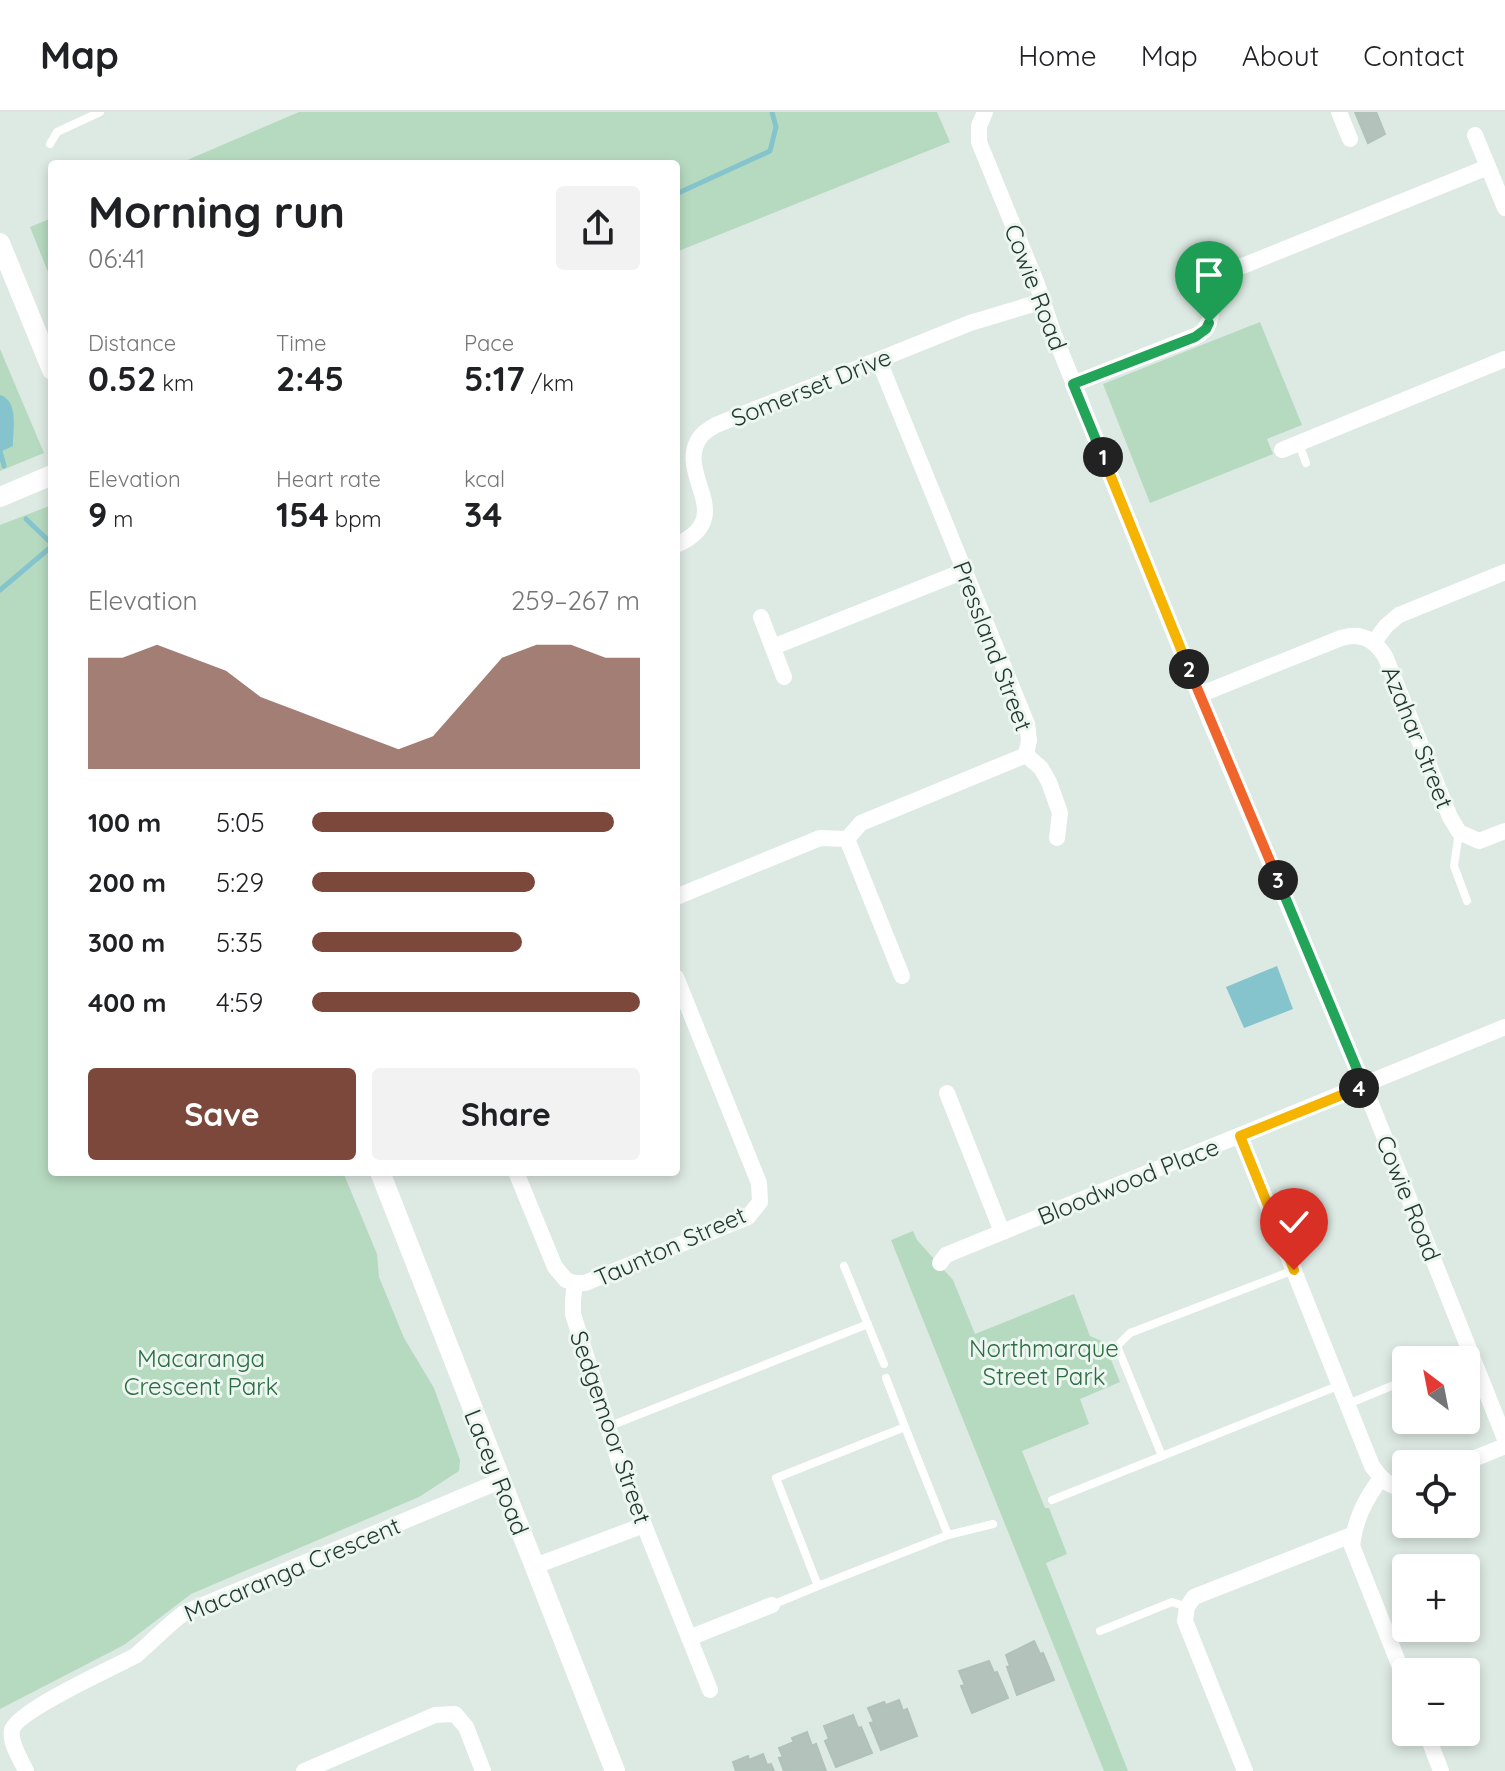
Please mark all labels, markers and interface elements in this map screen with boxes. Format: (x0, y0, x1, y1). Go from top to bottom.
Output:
text: Map (40, 31, 119, 79)
text: Home (1018, 38, 1097, 73)
text: Map (1141, 38, 1198, 73)
text: About (1242, 38, 1319, 73)
text: Contact (1363, 38, 1465, 73)
text: Morning run (88, 184, 345, 239)
button: share (556, 186, 640, 270)
street label: Cowie Road (998, 220, 1074, 354)
pin (1175, 241, 1243, 323)
text: 06:41 (88, 242, 145, 275)
icon: arrive (1187, 253, 1231, 297)
text: Distance (88, 329, 176, 357)
text: Time (276, 329, 327, 357)
text: Pace (464, 329, 514, 357)
street label: Somerset Drive (727, 341, 895, 433)
text: 0.52 (88, 357, 156, 400)
text: 2:45 (276, 357, 344, 400)
text: 5:17 (464, 357, 525, 400)
text: km (156, 369, 194, 397)
text: /km (525, 369, 574, 397)
pin: 1 (1083, 437, 1123, 477)
text: 1 (1099, 443, 1107, 471)
text: Elevation (88, 465, 181, 493)
text: Heart rate (276, 465, 381, 493)
text: kcal (464, 465, 505, 493)
text: 9 (88, 493, 107, 536)
text: 154 (276, 493, 329, 536)
text: 34 (464, 493, 502, 536)
text: m (107, 505, 133, 533)
text: bpm (329, 505, 382, 533)
street label: Pressland Street (947, 557, 1039, 735)
text: Elevation (88, 584, 198, 617)
text: 259–267 m (511, 584, 640, 617)
pin: 2 (1169, 649, 1209, 689)
text: 2 (1183, 655, 1195, 683)
street label: Azahar Street (1376, 661, 1460, 813)
text: 100 m (88, 806, 161, 839)
text: 5:05 (216, 806, 265, 839)
pin: 3 (1258, 860, 1298, 900)
text: 200 m (88, 866, 166, 899)
text: 5:29 (216, 866, 264, 899)
text: 3 (1272, 866, 1284, 894)
text: 300 m (88, 926, 165, 959)
text: 5:35 (216, 926, 263, 959)
text: 400 m (88, 986, 166, 1019)
text: 4:59 (216, 986, 263, 1019)
button: Save (88, 1068, 356, 1160)
button: Share (372, 1068, 640, 1160)
pin: 4 (1339, 1068, 1379, 1108)
text: 4 (1353, 1074, 1365, 1102)
street label: Bloodwood Place (1033, 1131, 1223, 1231)
street label: Cowie Road (1370, 1131, 1448, 1265)
pin (1260, 1188, 1328, 1270)
street label: Taunton Street (590, 1199, 750, 1293)
icon: check (1272, 1200, 1316, 1244)
street label: Sedgemoor Street (564, 1327, 658, 1527)
park label: Northmarque Street Park (969, 1333, 1119, 1391)
park label: Macaranga Crescent Park (124, 1343, 278, 1401)
north arrow (1392, 1346, 1480, 1434)
map controls (1392, 1346, 1480, 1746)
street label: Lacey Road (458, 1405, 536, 1539)
button: locate (1392, 1450, 1480, 1538)
street label: Macaranga Crescent (179, 1510, 405, 1628)
button: + (1392, 1554, 1480, 1642)
button: − (1392, 1658, 1480, 1746)

